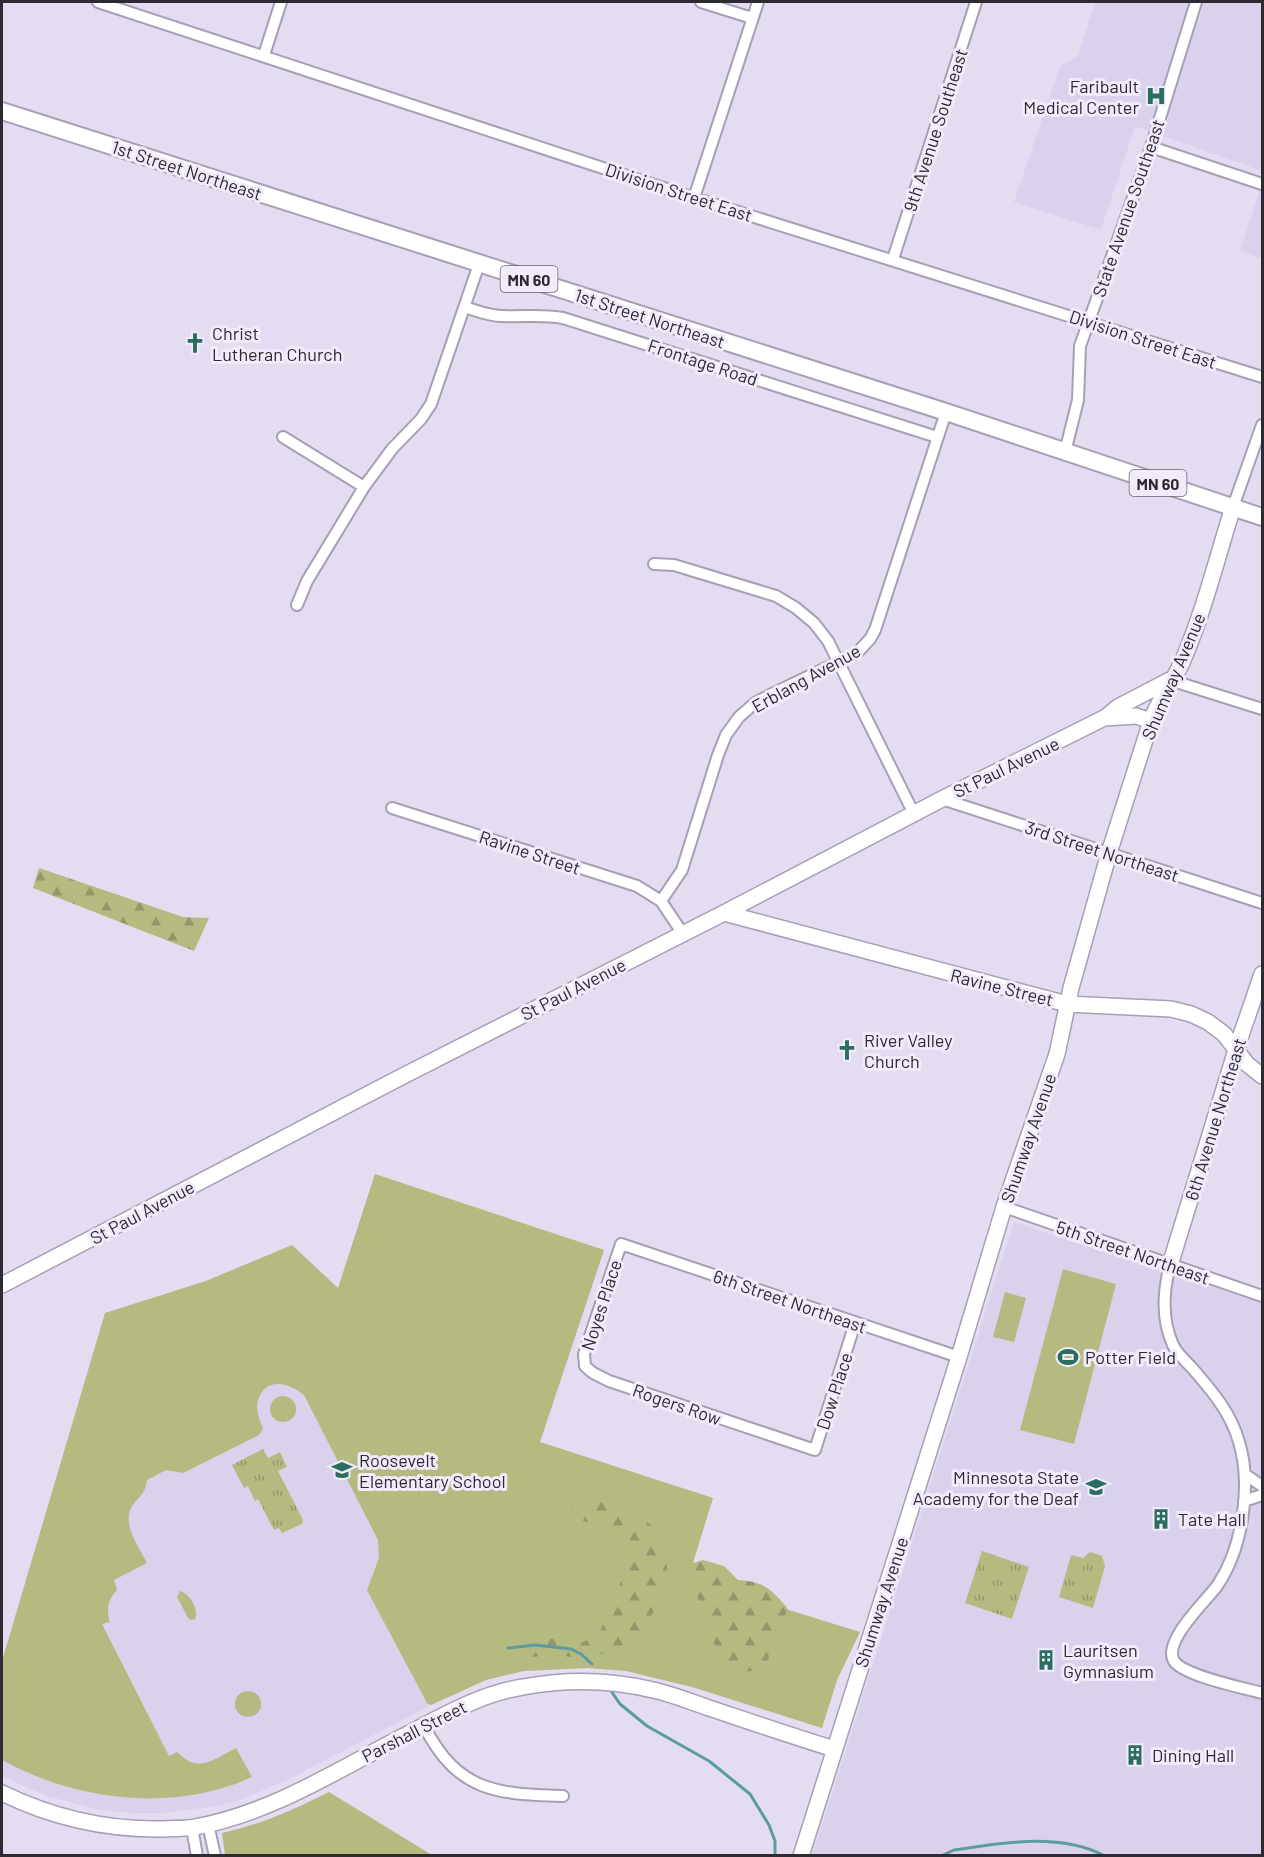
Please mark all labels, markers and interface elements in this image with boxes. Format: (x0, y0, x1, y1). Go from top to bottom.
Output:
street label: 9th Avenue Southeast (898, 46, 972, 214)
place label: Faribault Medical Center (1023, 75, 1139, 118)
hospital icon: Faribault Medical Center (1144, 84, 1168, 108)
street label: State Avenue Southeast (1087, 116, 1169, 300)
street label: 1st Street Northeast (109, 135, 265, 205)
street label: Division Street East (603, 158, 755, 226)
road number: MN 60 (500, 266, 558, 292)
street label: 1st Street Northeast (572, 283, 728, 353)
street label: Division Street East (1067, 305, 1219, 373)
place label: Christ Lutheran Church (212, 322, 342, 365)
church icon: Christ Lutheran Church (183, 331, 207, 355)
street label: Frontage Road (645, 334, 761, 390)
road number: MN 60 (1130, 470, 1186, 496)
street label: Shumway Avenue (1136, 609, 1210, 743)
street label: Erblang Avenue (748, 639, 864, 717)
street label: St Paul Avenue (949, 732, 1063, 802)
street label: 3rd Street Northeast (1022, 816, 1182, 886)
street label: Ravine Street (477, 825, 583, 879)
street label: St Paul Avenue (517, 953, 629, 1025)
street label: Ravine Street (948, 964, 1056, 1010)
place label: River Valley Church (864, 1029, 952, 1072)
street label: 6th Avenue Northeast (1180, 1035, 1250, 1203)
church icon: River Valley Church (835, 1038, 859, 1062)
street label: Shumway Avenue (996, 1070, 1060, 1206)
street label: St Paul Avenue (86, 1175, 198, 1249)
street label: 5th Street Northeast (1053, 1215, 1213, 1289)
street label: Noyes Place (576, 1257, 626, 1353)
street label: 6th Street Northeast (710, 1264, 870, 1338)
sports icon: Potter Field (1056, 1345, 1080, 1369)
place label: Potter Field (1085, 1346, 1176, 1368)
street label: Dow Place (811, 1350, 857, 1432)
street label: Rogers Row (630, 1379, 724, 1429)
place label: Roosevelt Elementary School (359, 1449, 506, 1492)
school or university icon: Roosevelt Elementary School (330, 1458, 354, 1482)
place label: Minnesota State Academy for the Deaf (913, 1466, 1079, 1509)
school or university icon: Minnesota State Academy for the Deaf (1084, 1475, 1108, 1499)
building icon: Tate Hall (1149, 1507, 1173, 1531)
place label: Tate Hall (1178, 1508, 1246, 1530)
street label: Shumway Avenue (850, 1534, 912, 1670)
place label: Lauritsen Gymnasium (1063, 1639, 1154, 1682)
building icon: Lauritsen Gymnasium (1034, 1648, 1058, 1672)
street label: Parshall Street (358, 1695, 470, 1767)
building icon: Dining Hall (1123, 1743, 1147, 1767)
place label: Dining Hall (1152, 1744, 1234, 1766)

